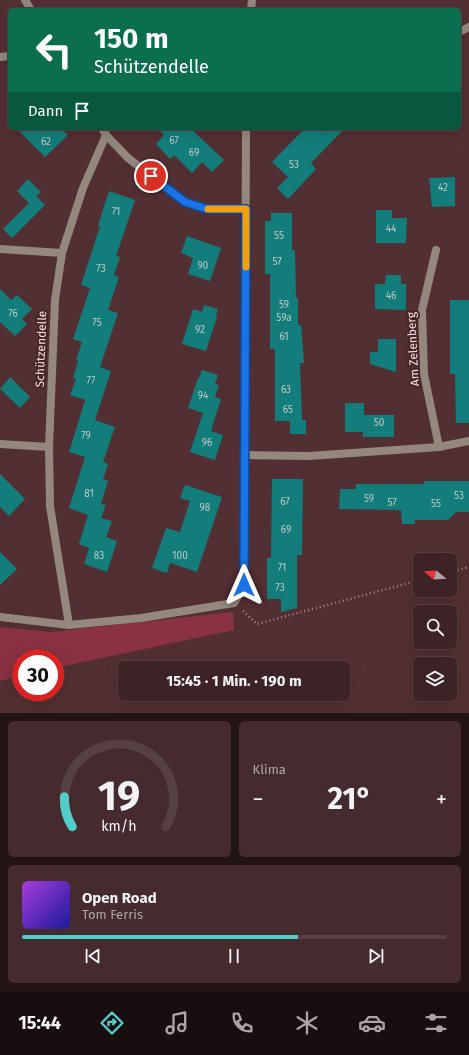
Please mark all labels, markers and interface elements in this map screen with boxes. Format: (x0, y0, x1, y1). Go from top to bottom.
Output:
text: 150 m (94, 22, 169, 55)
icon: left (28, 24, 80, 76)
text: Schützendelle (94, 56, 209, 78)
icon: arrive (71, 100, 93, 122)
text: Dann (28, 102, 63, 120)
house number: 67 (169, 135, 179, 147)
house number: 62 (41, 136, 51, 148)
house number: 69 (189, 147, 199, 159)
pin (134, 159, 168, 193)
house number: 53 (289, 159, 299, 171)
icon: arrive (140, 165, 162, 187)
house number: 42 (438, 182, 448, 194)
house number: 71 (112, 206, 120, 218)
house number: 44 (386, 223, 397, 235)
house number: 55 (274, 230, 284, 242)
house number: 57 (272, 256, 282, 268)
house number: 90 (198, 260, 209, 272)
house number: 73 (96, 263, 106, 275)
house number: 46 (386, 290, 396, 302)
house number: 59 (279, 299, 289, 311)
house number: 76 (8, 308, 18, 320)
street label: Schützendelle (33, 310, 49, 388)
street label: Am Zelenberg (404, 311, 422, 386)
house number: 59a (276, 312, 292, 324)
house number: 75 (92, 317, 102, 329)
house number: 92 (195, 324, 205, 336)
house number: 61 (279, 331, 289, 343)
house number: 77 (87, 375, 96, 387)
house number: 63 (281, 384, 291, 396)
house number: 94 (198, 390, 209, 402)
house number: 65 (283, 404, 293, 416)
house number: 50 (374, 417, 385, 429)
house number: 79 (81, 430, 91, 442)
house number: 96 (202, 437, 212, 449)
house number: 81 (84, 488, 94, 500)
house number: 53 (454, 490, 464, 502)
house number: 59 (364, 493, 374, 505)
house number: 67 (280, 496, 290, 508)
house number: 57 (387, 497, 397, 509)
house number: 55 (431, 498, 441, 510)
house number: 98 (200, 502, 211, 514)
house number: 69 (281, 524, 291, 536)
house number: 83 (94, 550, 104, 562)
house number: 100 (172, 550, 188, 562)
north arrow (413, 553, 457, 597)
map controls (413, 553, 457, 701)
house number: 71 (278, 562, 286, 574)
position arrow (223, 564, 265, 606)
house number: 73 (275, 582, 285, 594)
button: search (413, 605, 457, 649)
speed limit sign: 30 (12, 649, 64, 701)
button: layers (413, 657, 457, 701)
text: 15:45 · 1 Min. · 190 m (166, 672, 302, 690)
text: Klima (253, 762, 286, 777)
text: 19 (98, 771, 141, 821)
text: 21° (328, 781, 372, 817)
text: − (253, 786, 264, 813)
text: + (436, 786, 447, 813)
text: km/h (102, 818, 137, 835)
text: Open Road (82, 889, 157, 907)
text: Tom Ferris (82, 907, 143, 922)
icon: previous (82, 945, 104, 967)
icon: pause (223, 945, 245, 967)
icon: next (365, 945, 387, 967)
icon: directions (98, 1009, 126, 1037)
icon: music (163, 1009, 191, 1037)
icon: phone (228, 1009, 256, 1037)
icon: climate (293, 1009, 321, 1037)
icon: car (358, 1009, 386, 1037)
icon: filters (422, 1009, 450, 1037)
text: 15:44 (18, 1012, 61, 1034)

